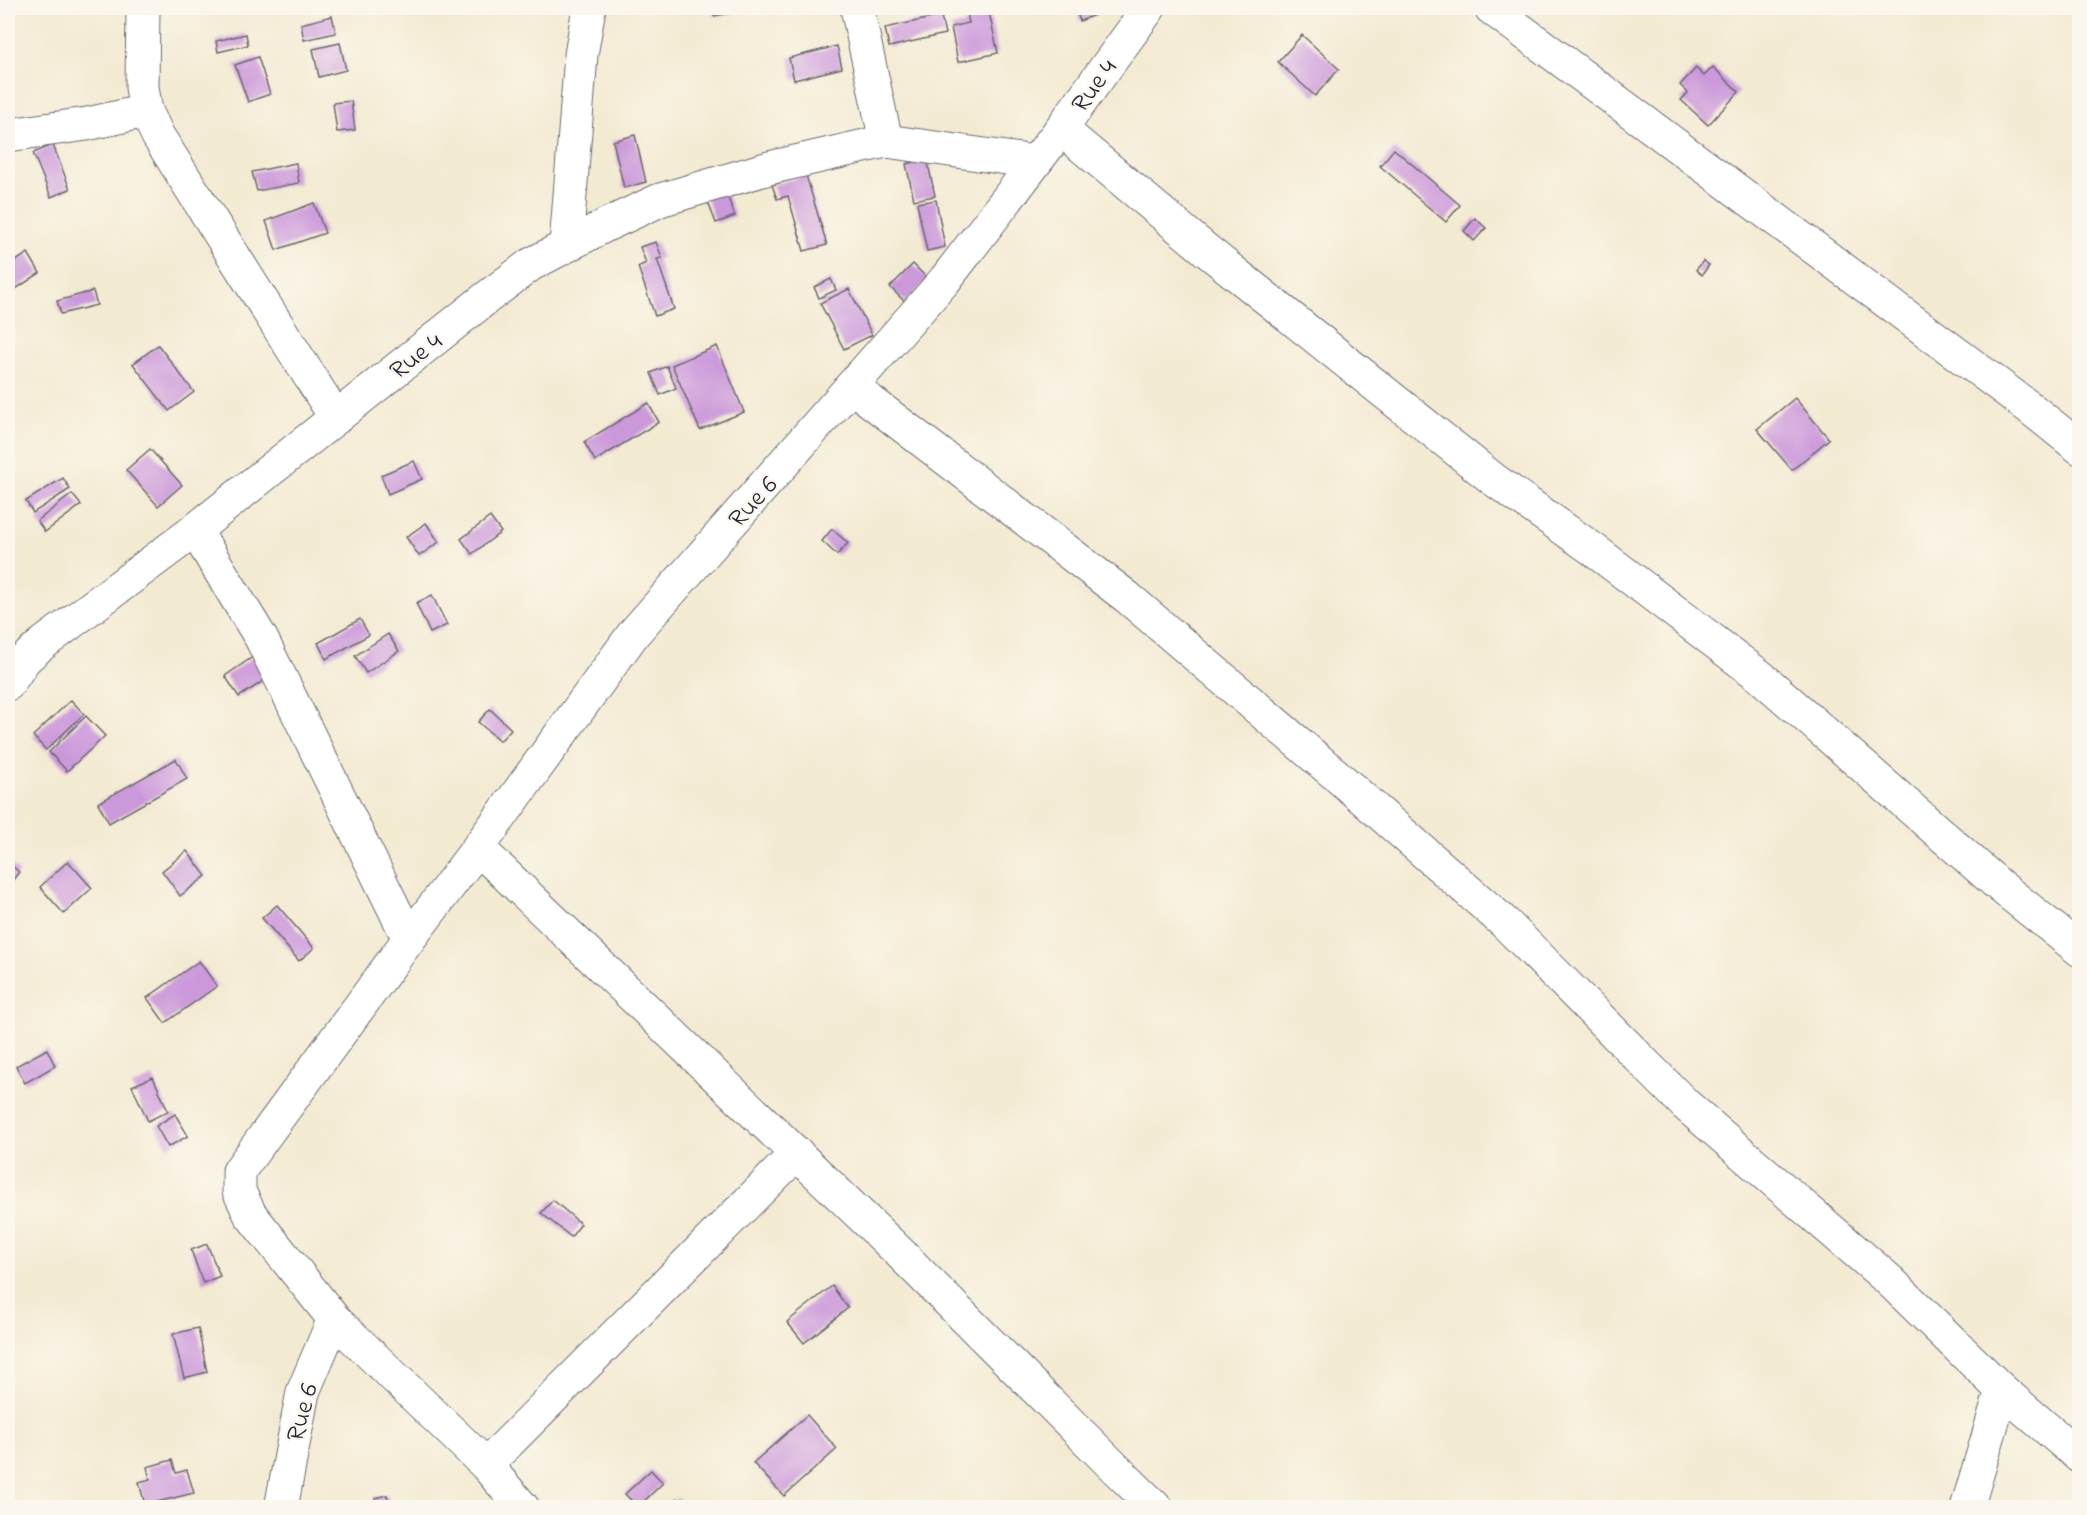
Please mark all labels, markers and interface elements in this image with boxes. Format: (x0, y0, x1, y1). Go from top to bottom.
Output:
street label: Rue 4 (1063, 52, 1128, 121)
street label: Rue 4 (382, 324, 452, 390)
street label: Rue 6 (720, 468, 788, 538)
street label: Rue 6 (278, 1379, 330, 1446)

